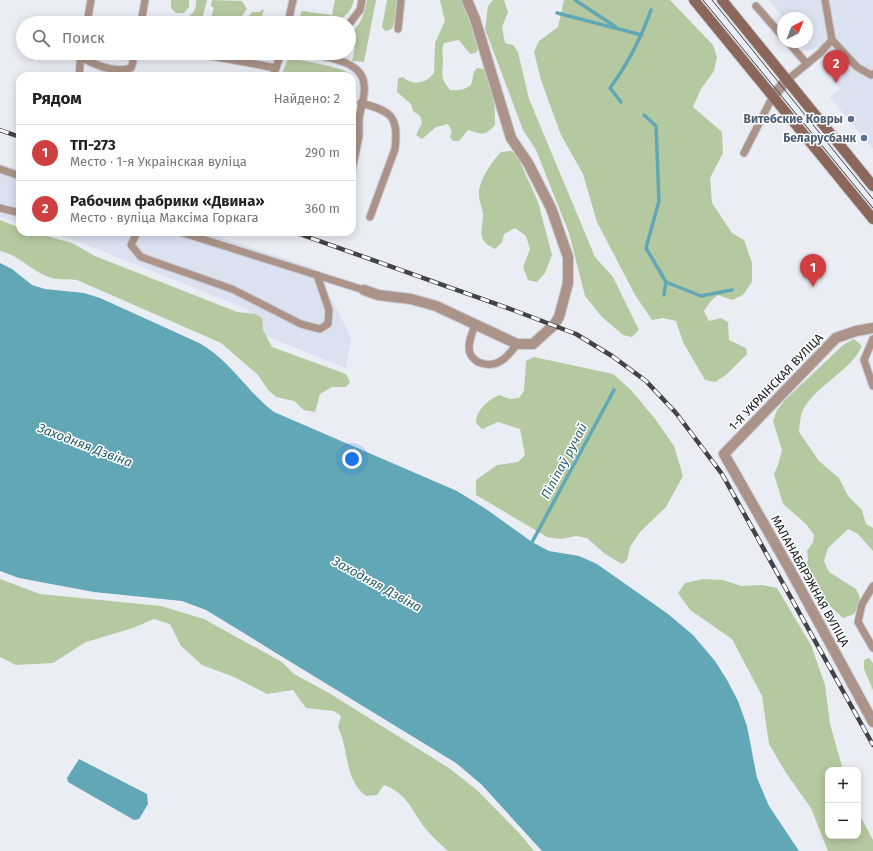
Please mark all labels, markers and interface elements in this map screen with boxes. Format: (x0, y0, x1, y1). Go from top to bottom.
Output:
north arrow (777, 12, 813, 48)
search box (16, 16, 356, 60)
icon: search (30, 27, 52, 49)
text: Поиск (62, 29, 105, 47)
pin: 2 (823, 50, 849, 83)
text: Рядом (32, 88, 82, 109)
text: Найдено: 2 (274, 91, 340, 106)
place label: Витебские Ковры (744, 112, 843, 126)
marker: Витебские Ковры (846, 114, 856, 124)
place label: Беларусбанк (783, 131, 856, 145)
marker: Беларусбанк (859, 133, 869, 143)
text: ТП-273 (70, 136, 116, 154)
text: 1 (42, 145, 48, 160)
text: 290 m (305, 145, 340, 160)
text: Место · 1-я Украінская вуліца (70, 154, 247, 169)
text: Рабочим фабрики «Двина» (70, 192, 265, 210)
text: 2 (42, 201, 48, 216)
text: 360 m (305, 201, 340, 216)
text: Место · вуліца Максіма Горкага (70, 210, 259, 225)
pin: 1 (800, 254, 826, 287)
street label: 1-Я УКРАІНСКАЯ ВУЛІЦА (726, 331, 826, 433)
water label: Заходняя Дзвіна (35, 420, 134, 470)
water label: Піліпаў ручай (538, 421, 590, 501)
your location (342, 449, 362, 469)
street label: МАЛАНАБЯРЭЖНАЯ ВУЛІЦА (768, 513, 852, 649)
water label: Заходняя Дзвіна (329, 553, 424, 615)
map controls (825, 767, 861, 839)
button: + (825, 767, 861, 803)
button: − (825, 803, 861, 839)

